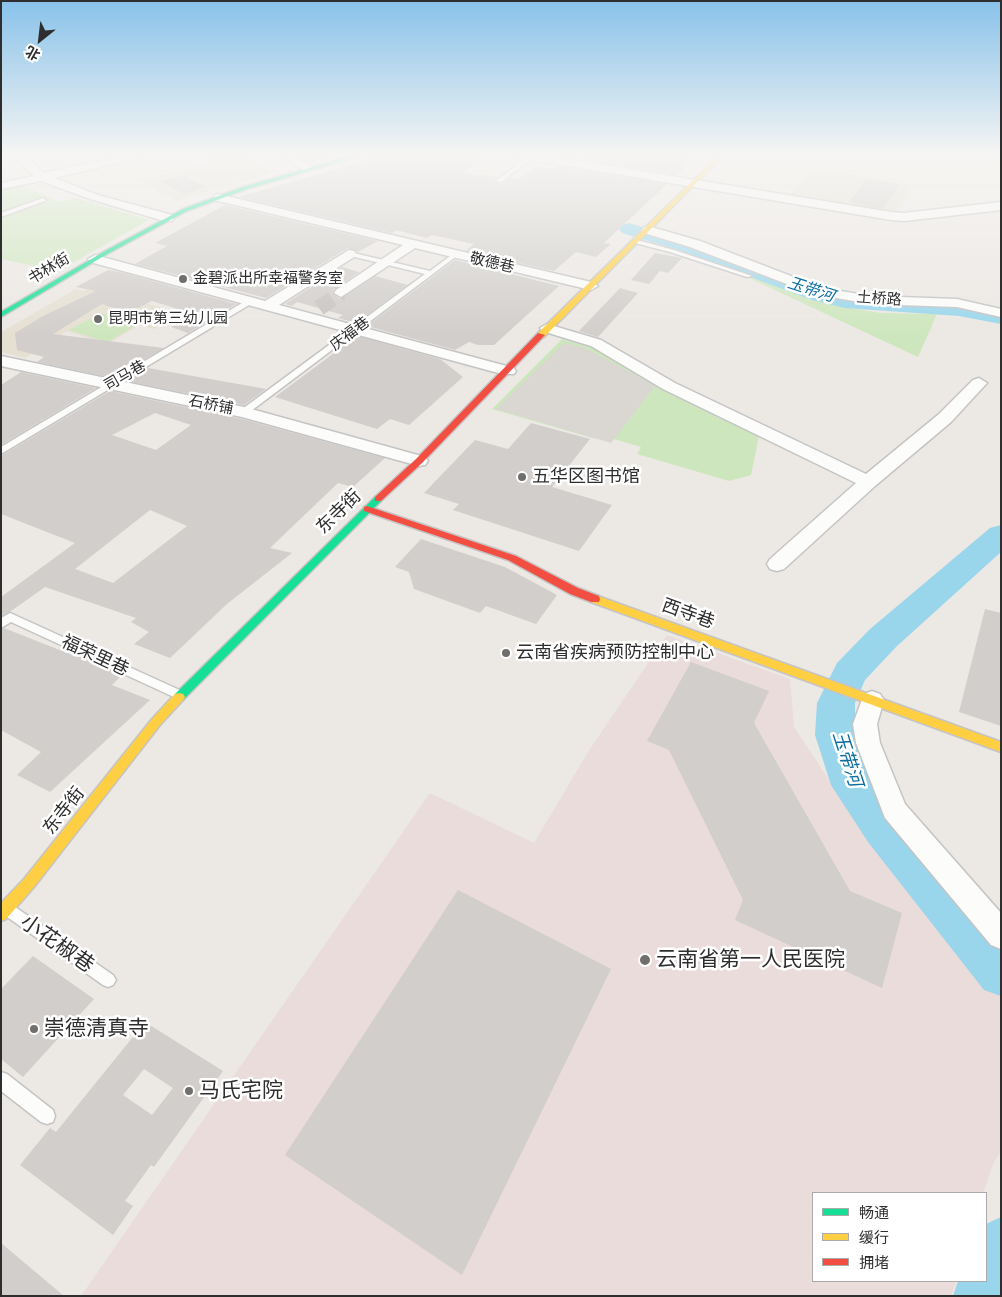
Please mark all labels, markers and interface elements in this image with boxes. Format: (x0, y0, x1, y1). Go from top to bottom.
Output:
north arrow (15, 15, 65, 65)
text: 北 (22, 42, 43, 64)
street label: 敬德巷 (468, 249, 516, 277)
street label: 书林街 (25, 250, 73, 288)
place label: 金碧派出所幸福警务室 (193, 270, 343, 288)
marker: 金碧派出所幸福警务室 (177, 273, 189, 285)
water label: 玉带河 (785, 273, 837, 307)
street label: 土桥路 (856, 288, 902, 310)
place label: 昆明市第三幼儿园 (108, 310, 228, 328)
marker: 昆明市第三幼儿园 (92, 313, 104, 325)
street label: 庆福巷 (327, 313, 373, 355)
street label: 司马巷 (101, 357, 149, 395)
street label: 石桥铺 (187, 392, 235, 418)
place label: 五华区图书馆 (532, 466, 640, 488)
marker: 五华区图书馆 (516, 471, 528, 483)
street label: 东寺街 (312, 485, 366, 539)
street label: 西寺巷 (659, 595, 717, 633)
street label: 福荣里巷 (58, 631, 132, 681)
place label: 云南省疾病预防控制中心 (516, 642, 714, 664)
marker: 云南省疾病预防控制中心 (500, 647, 512, 659)
water label: 玉带河 (827, 728, 867, 790)
street label: 东寺街 (39, 783, 89, 839)
street label: 小花椒巷 (15, 910, 99, 978)
place label: 云南省第一人民医院 (656, 947, 845, 973)
marker: 云南省第一人民医院 (638, 953, 652, 967)
place label: 崇德清真寺 (44, 1016, 149, 1042)
marker: 崇德清真寺 (28, 1023, 40, 1035)
place label: 马氏宅院 (199, 1078, 283, 1104)
marker: 马氏宅院 (183, 1085, 195, 1097)
legend (812, 1192, 987, 1282)
text: 畅通 (859, 1203, 889, 1222)
text: 缓行 (859, 1228, 889, 1247)
text: 拥堵 (859, 1253, 889, 1272)

